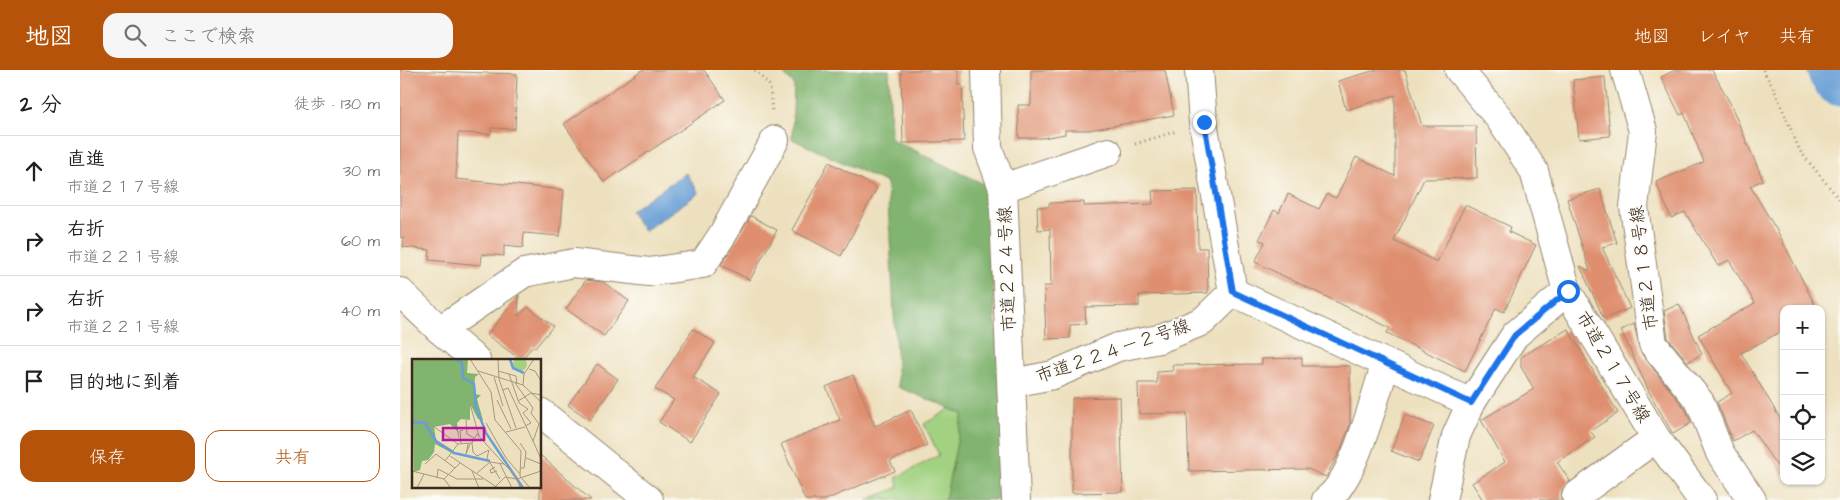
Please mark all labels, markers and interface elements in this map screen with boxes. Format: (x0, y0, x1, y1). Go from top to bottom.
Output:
search box (103, 13, 453, 58)
text: 地図 (25, 20, 73, 54)
icon: search (121, 21, 149, 49)
text: ここで検索 (161, 23, 256, 50)
text: 地図 (1634, 24, 1670, 49)
text: レイヤ (1698, 24, 1751, 49)
text: 共有 (1779, 24, 1815, 49)
text: 2 分 (20, 90, 61, 119)
text: 徒歩 · 130 m (294, 93, 380, 115)
route end (1193, 111, 1216, 134)
text: 直進 (67, 146, 105, 173)
icon: ahead (20, 157, 48, 185)
text: 30 m (343, 160, 380, 182)
text: 市道２１７号線 (67, 176, 179, 198)
street label: 市道２１８号線 (1624, 204, 1664, 332)
street label: 市道２２４号線 (992, 206, 1022, 332)
text: 右折 (67, 216, 105, 243)
icon: right (20, 227, 48, 255)
text: 60 m (341, 230, 380, 252)
text: 市道２２１号線 (67, 246, 179, 268)
route start (1557, 280, 1580, 303)
text: 右折 (67, 286, 105, 313)
icon: right (20, 297, 48, 325)
text: 40 m (340, 300, 380, 322)
map controls (1780, 305, 1825, 485)
button: + (1780, 305, 1825, 350)
street label: 市道２１７号線 (1570, 307, 1656, 427)
street label: 市道２２４－２号線 (1032, 313, 1194, 389)
text: 市道２２１号線 (67, 316, 179, 338)
button: − (1780, 350, 1825, 395)
inset map (412, 359, 541, 488)
icon: arrive (20, 367, 48, 395)
text: 目的地に到着 (67, 369, 181, 396)
button: locate (1780, 395, 1825, 440)
button: 保存 (20, 430, 195, 482)
button: 共有 (205, 430, 380, 482)
button: layers (1780, 440, 1825, 485)

